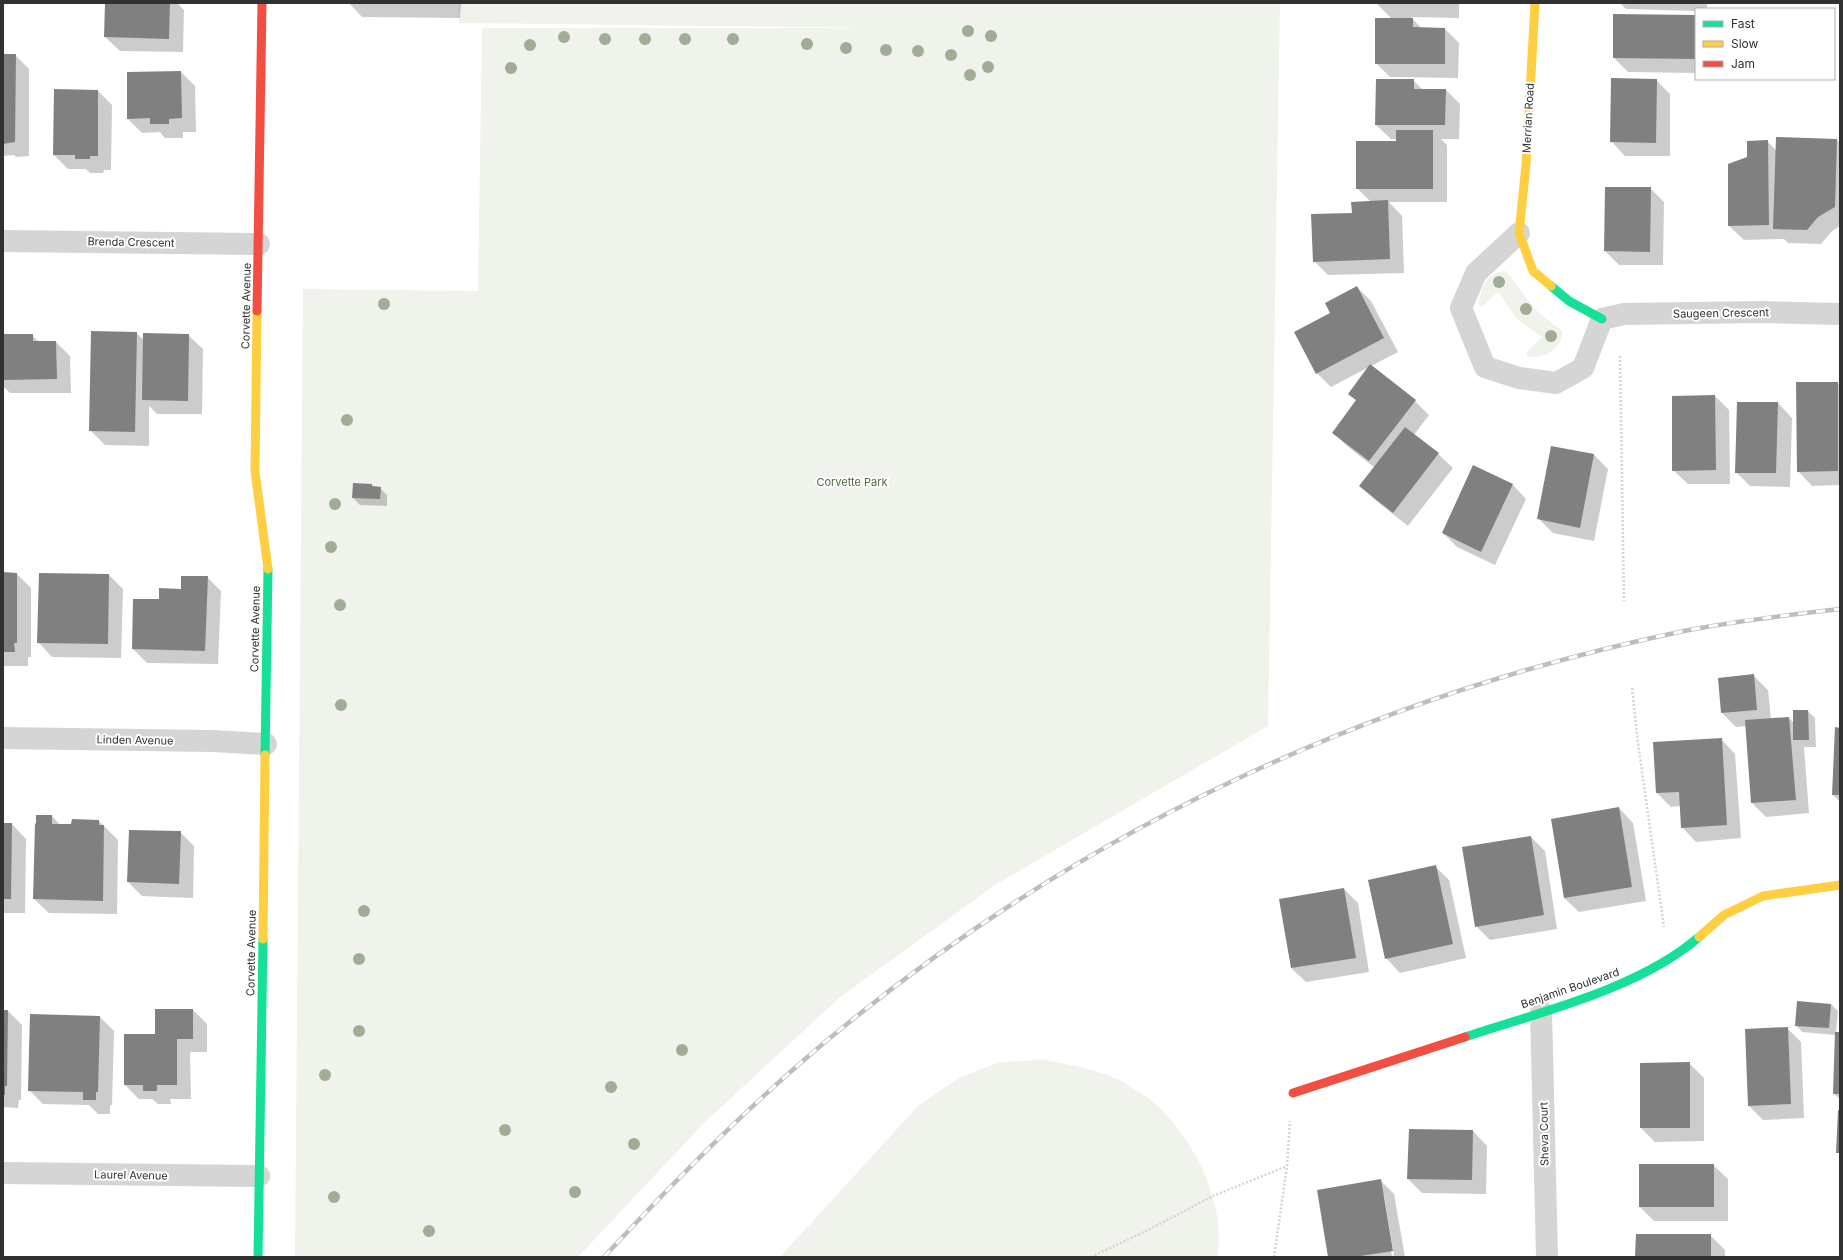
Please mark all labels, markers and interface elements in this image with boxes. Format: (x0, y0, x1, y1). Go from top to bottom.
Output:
legend (1695, 8, 1835, 80)
text: Fast (1731, 16, 1755, 31)
text: Slow (1731, 36, 1759, 51)
text: Jam (1731, 56, 1755, 71)
street label: Merrian Road (1519, 83, 1537, 153)
street label: Brenda Crescent (87, 234, 175, 250)
street label: Corvette Avenue (238, 263, 254, 349)
street label: Saugeen Crescent (1673, 305, 1769, 321)
park label: Corvette Park (816, 475, 888, 489)
street label: Corvette Avenue (247, 586, 263, 672)
street label: Linden Avenue (97, 732, 173, 748)
street label: Corvette Avenue (243, 910, 259, 996)
street label: Benjamin Boulevard (1519, 965, 1621, 1011)
street label: Sheva Court (1536, 1101, 1552, 1166)
street label: Laurel Avenue (94, 1167, 168, 1183)

